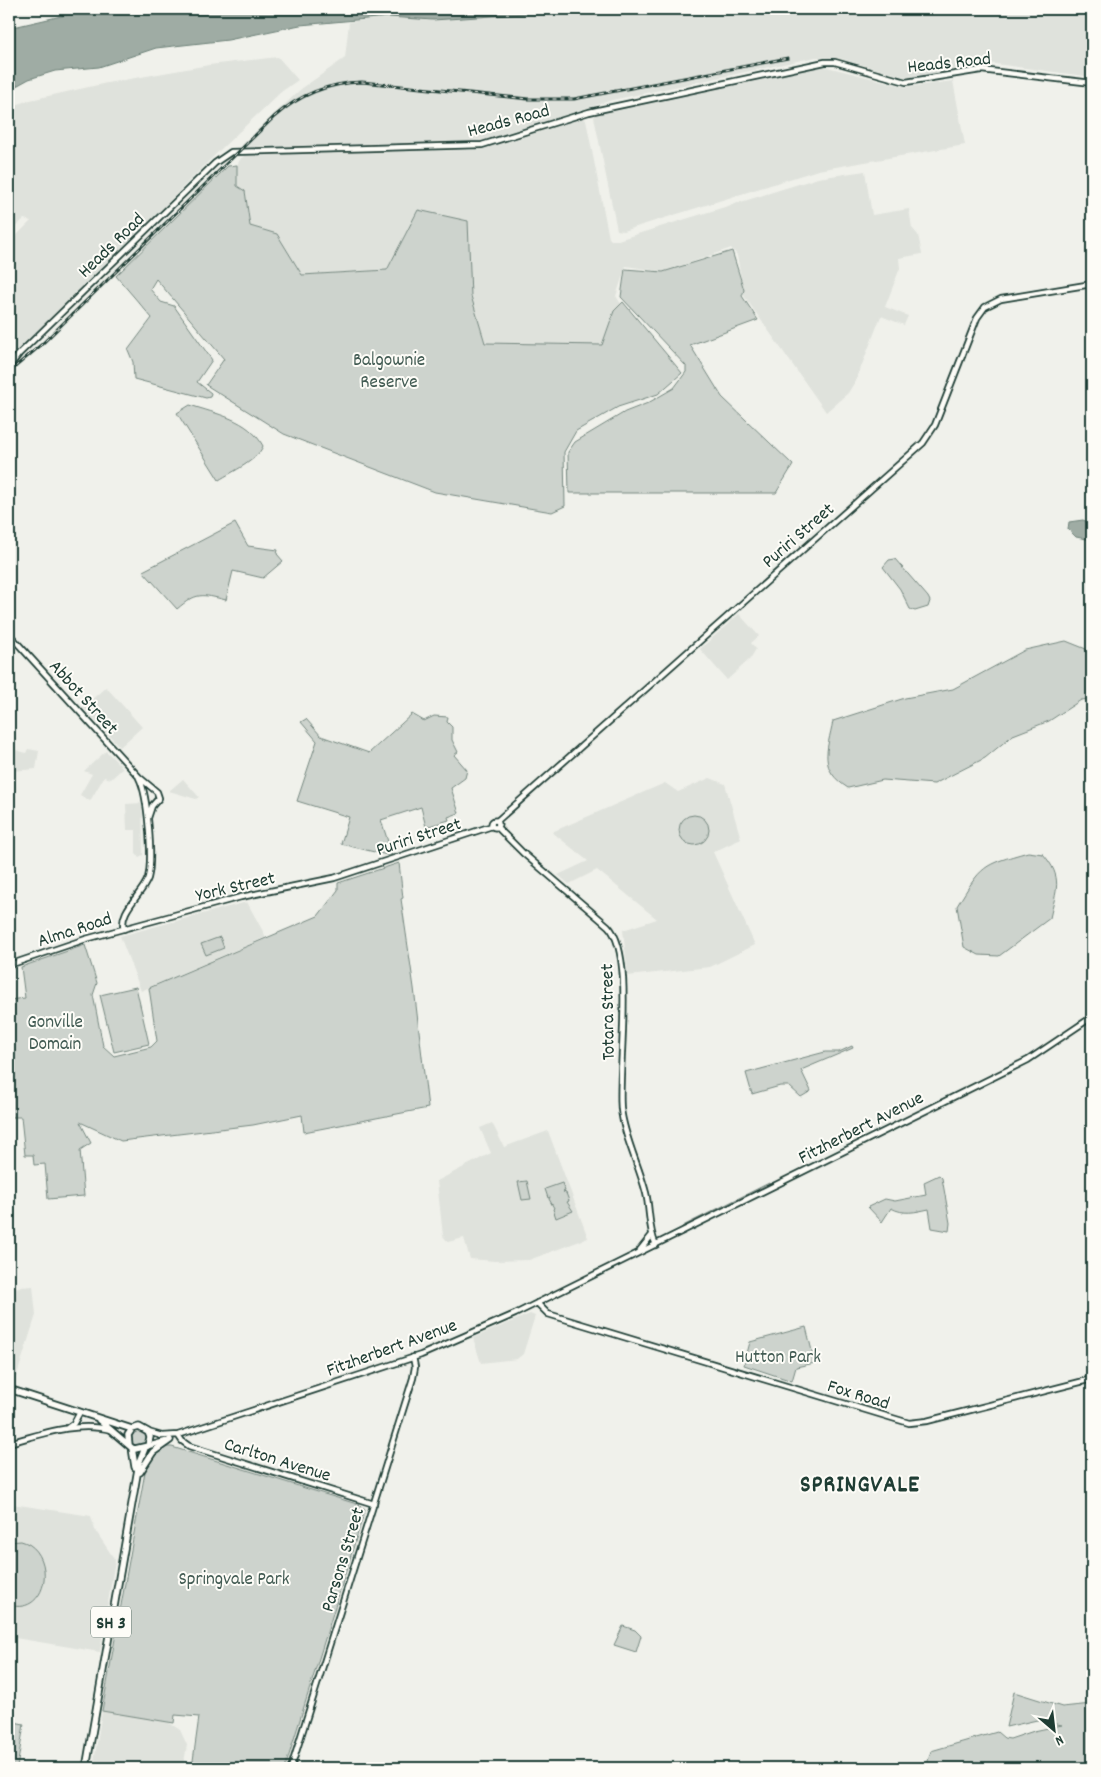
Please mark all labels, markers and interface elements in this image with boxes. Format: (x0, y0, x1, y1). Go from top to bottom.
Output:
street label: Heads Road (906, 47, 992, 82)
street label: Heads Road (465, 98, 553, 146)
street label: Heads Road (73, 208, 152, 285)
park label: Balgownie Reserve (353, 348, 425, 397)
street label: Puriri Street (757, 497, 842, 576)
street label: Abbot Street (41, 655, 123, 742)
street label: Puriri Street (373, 812, 465, 865)
street label: York Street (193, 866, 278, 911)
street label: Alma Road (34, 907, 116, 956)
street label: Totara Street (595, 963, 624, 1061)
park label: Gonville Domain (27, 1010, 83, 1059)
street label: Fitzherbert Avenue (794, 1086, 929, 1172)
street label: Fitzherbert Avenue (323, 1313, 461, 1385)
park label: Hutton Park (735, 1345, 821, 1372)
street label: Fox Road (823, 1374, 892, 1419)
street label: Carlton Avenue (220, 1432, 334, 1490)
district label: SPRINGVALE (800, 1469, 920, 1503)
street label: Parsons Street (316, 1504, 373, 1616)
park label: Springvale Park (178, 1567, 290, 1594)
road number: SH 3 (91, 1606, 131, 1638)
north arrow (1028, 1704, 1078, 1754)
text: N (1051, 1729, 1067, 1750)

